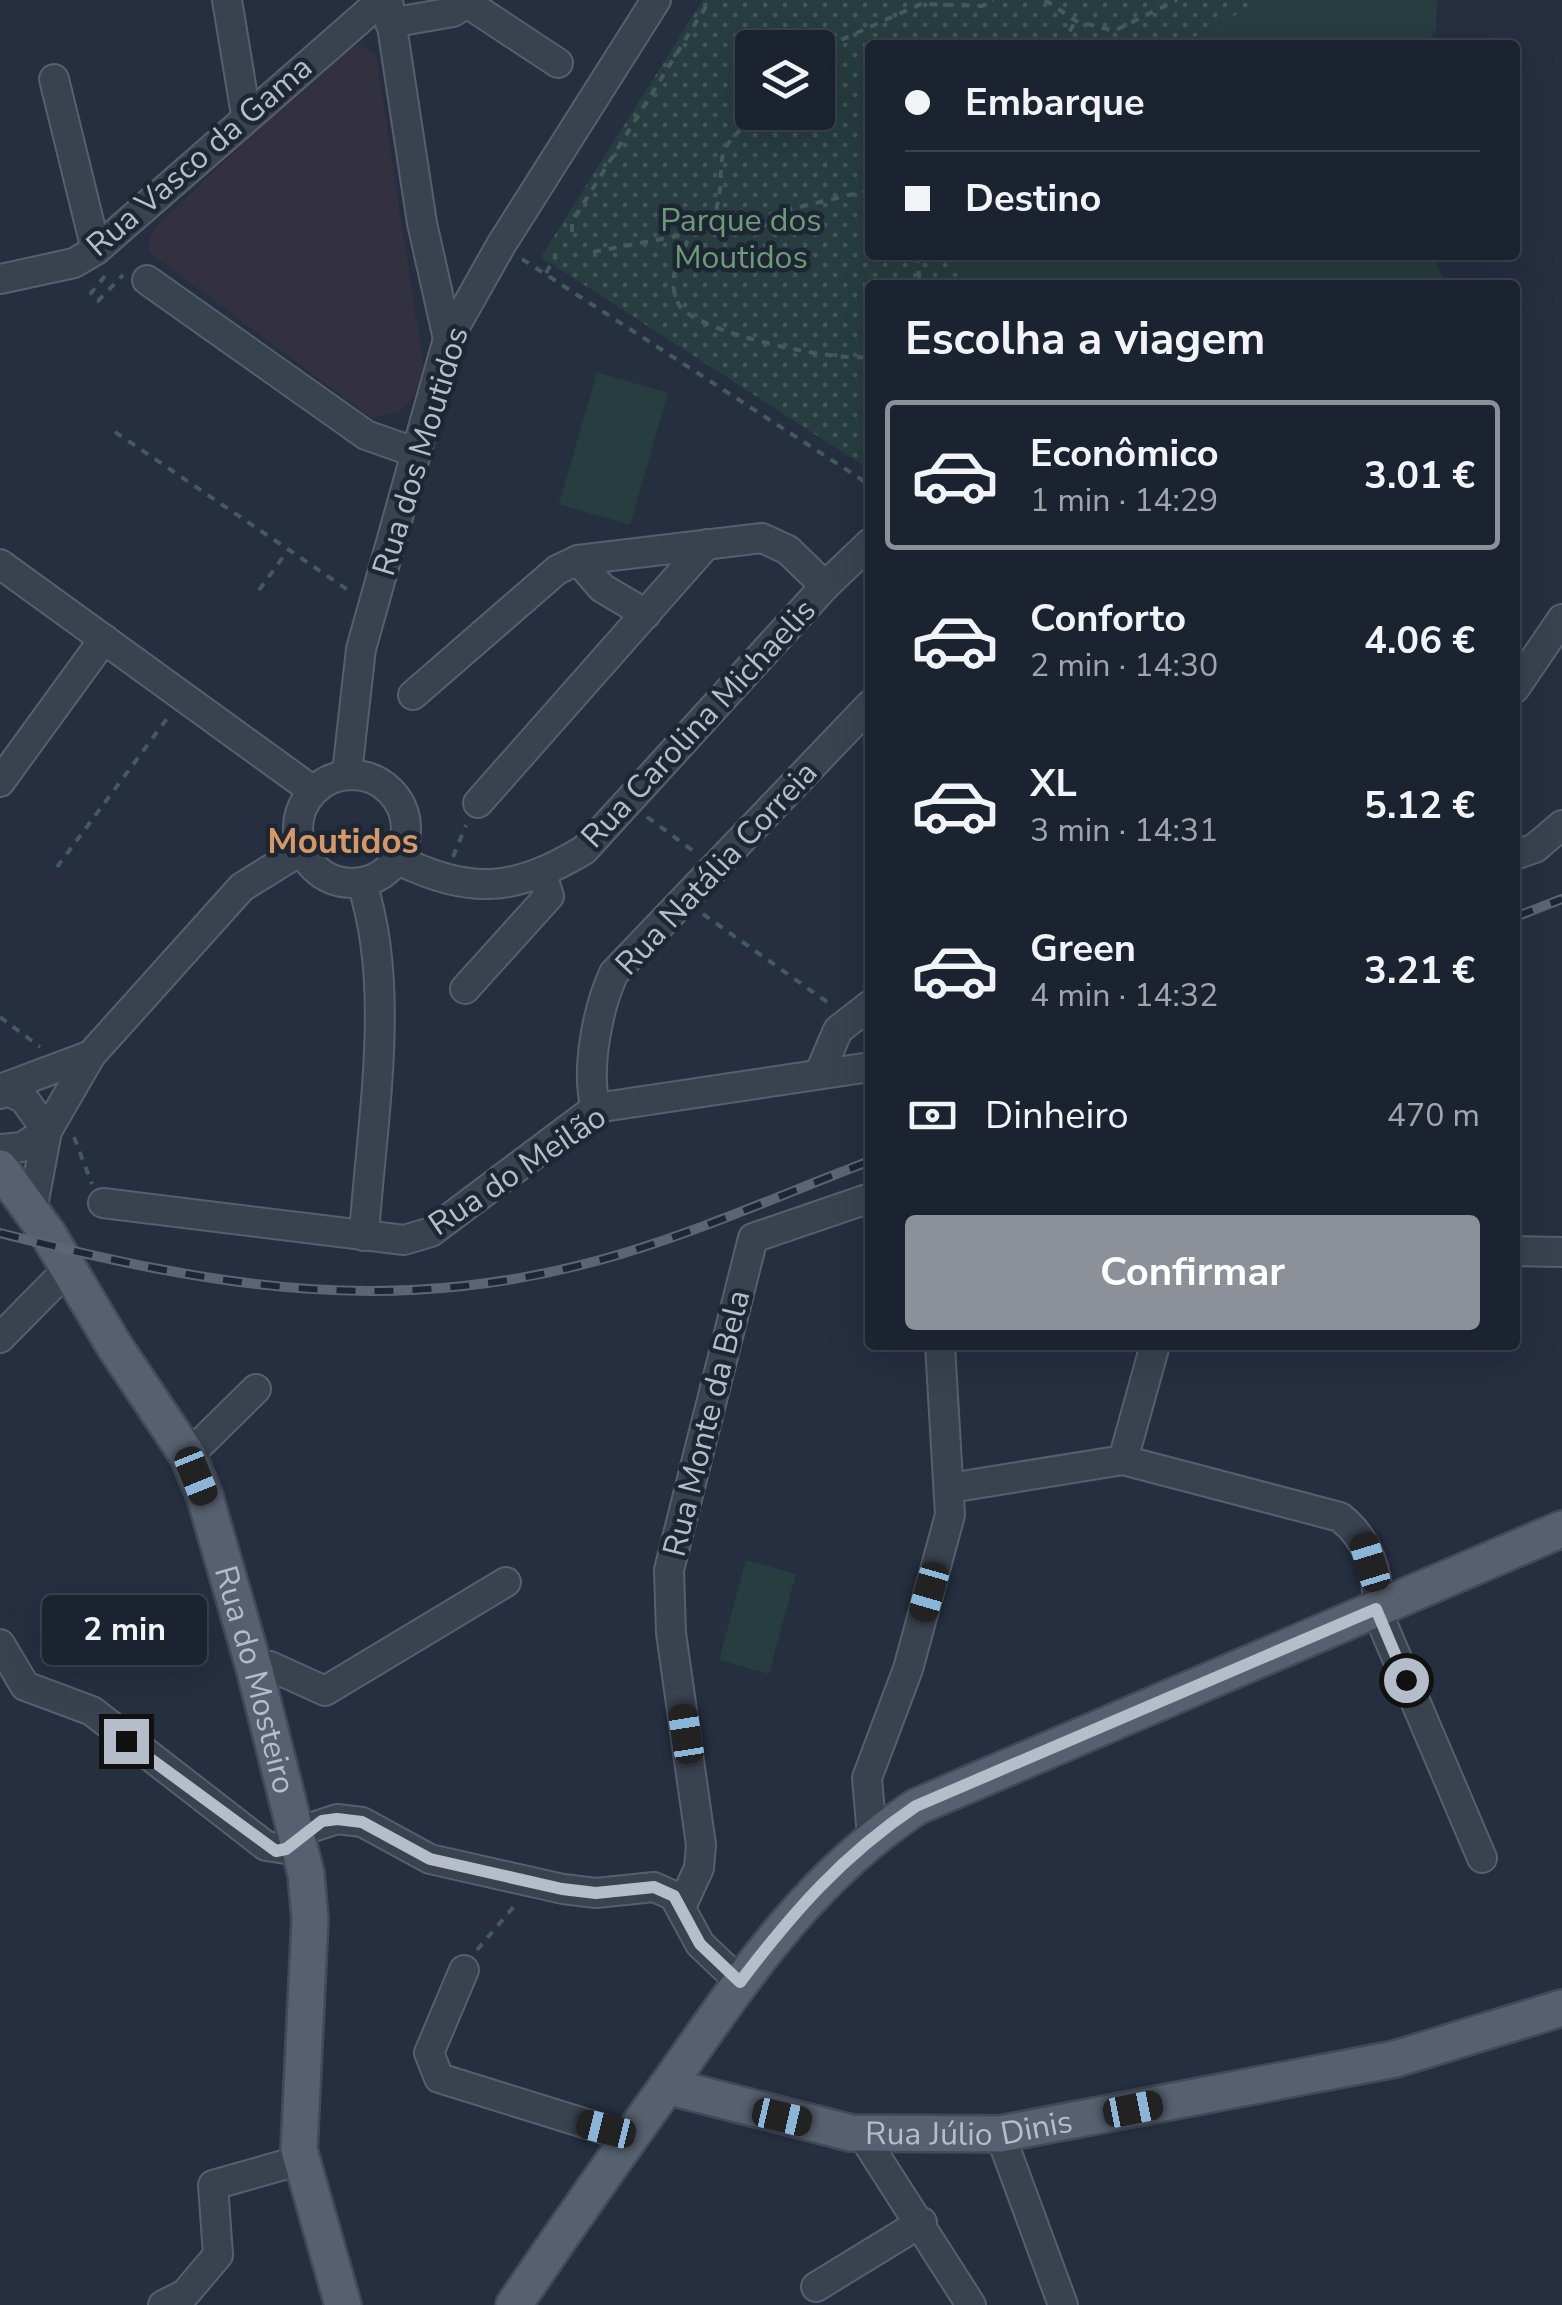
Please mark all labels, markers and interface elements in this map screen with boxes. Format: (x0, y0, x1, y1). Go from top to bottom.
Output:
map controls (735, 30, 835, 130)
button: layers (735, 30, 835, 130)
street label: Rua Vasco da Gama (77, 46, 321, 266)
text: Embarque (965, 77, 1145, 128)
text: Destino (965, 173, 1101, 224)
park label: Parque dos Moutidos (660, 199, 822, 279)
text: Escolha a viagem (905, 309, 1265, 370)
street label: Rua dos Moutidos (362, 321, 479, 581)
text: Econômico (1030, 428, 1219, 479)
icon: car (910, 430, 1000, 520)
text: 3.01 € (1364, 450, 1475, 501)
text: 1 min · 14:29 (1030, 479, 1218, 522)
street label: Rua Carolina Michaelis (572, 590, 825, 857)
text: Conforto (1030, 593, 1186, 644)
icon: car (910, 595, 1000, 685)
text: 4.06 € (1364, 615, 1475, 666)
text: 2 min · 14:30 (1030, 644, 1218, 687)
street label: Rua Natália Correia (606, 752, 827, 985)
text: XL (1030, 758, 1077, 809)
icon: car (910, 760, 1000, 850)
text: 5.12 € (1364, 780, 1475, 831)
text: 3 min · 14:31 (1030, 809, 1218, 852)
district label: Moutidos (267, 818, 419, 865)
text: Green (1030, 923, 1136, 974)
icon: car (910, 925, 1000, 1015)
text: 3.21 € (1364, 945, 1475, 996)
text: 4 min · 14:32 (1030, 974, 1218, 1017)
icon: cash (905, 1088, 960, 1143)
text: Dinheiro (985, 1090, 1129, 1141)
text: 470 m (1387, 1094, 1480, 1137)
street label: Rua do Meilão (420, 1095, 614, 1246)
button: Confirmar (905, 1215, 1480, 1330)
street label: Rua Monte da Bela (653, 1285, 760, 1561)
car (171, 1443, 221, 1509)
car (1347, 1529, 1393, 1595)
car (906, 1559, 952, 1625)
street label: Rua do Mosteiro (204, 1561, 306, 1798)
callout: 2 min (44, 1596, 208, 1666)
text: 2 min (83, 1608, 166, 1651)
route start (1384, 1658, 1429, 1703)
car (666, 1702, 706, 1766)
route end (104, 1719, 149, 1764)
car (1101, 2089, 1165, 2129)
car (749, 2096, 815, 2138)
street label: Rua Júlio Dinis (865, 2100, 1076, 2156)
car (573, 2107, 639, 2151)

